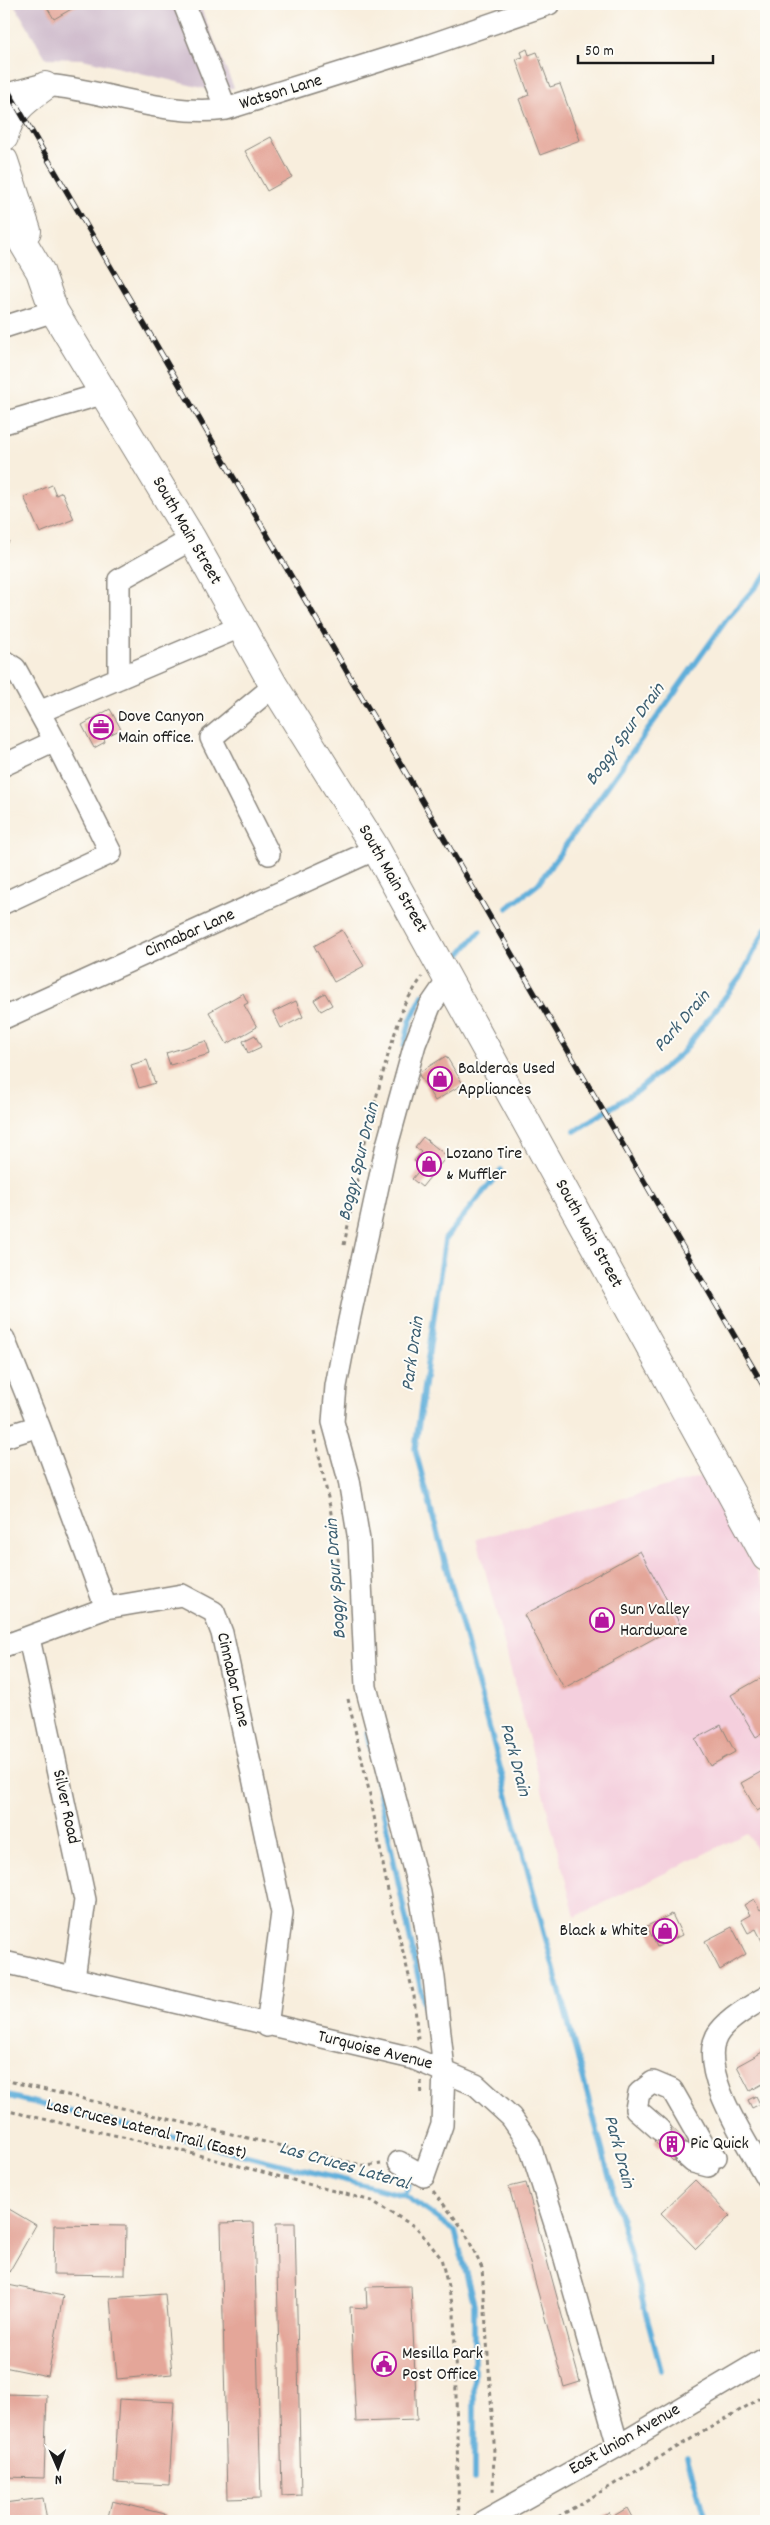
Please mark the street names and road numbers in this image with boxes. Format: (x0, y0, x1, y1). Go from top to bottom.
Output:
street label: Watson Lane (236, 69, 326, 117)
street label: South Main Street (145, 472, 227, 590)
street label: South Main Street (351, 820, 433, 938)
street label: Cinnabar Lane (141, 903, 239, 965)
street label: South Main Street (548, 1175, 628, 1293)
street label: Cinnabar Lane (209, 1630, 255, 1730)
street label: Silver Road (45, 1768, 85, 1846)
street label: Turquoise Avenue (315, 2025, 435, 2077)
street label: Las Cruces Lateral Trail (East) (43, 2093, 249, 2167)
street label: East Union Avenue (565, 2398, 685, 2482)

